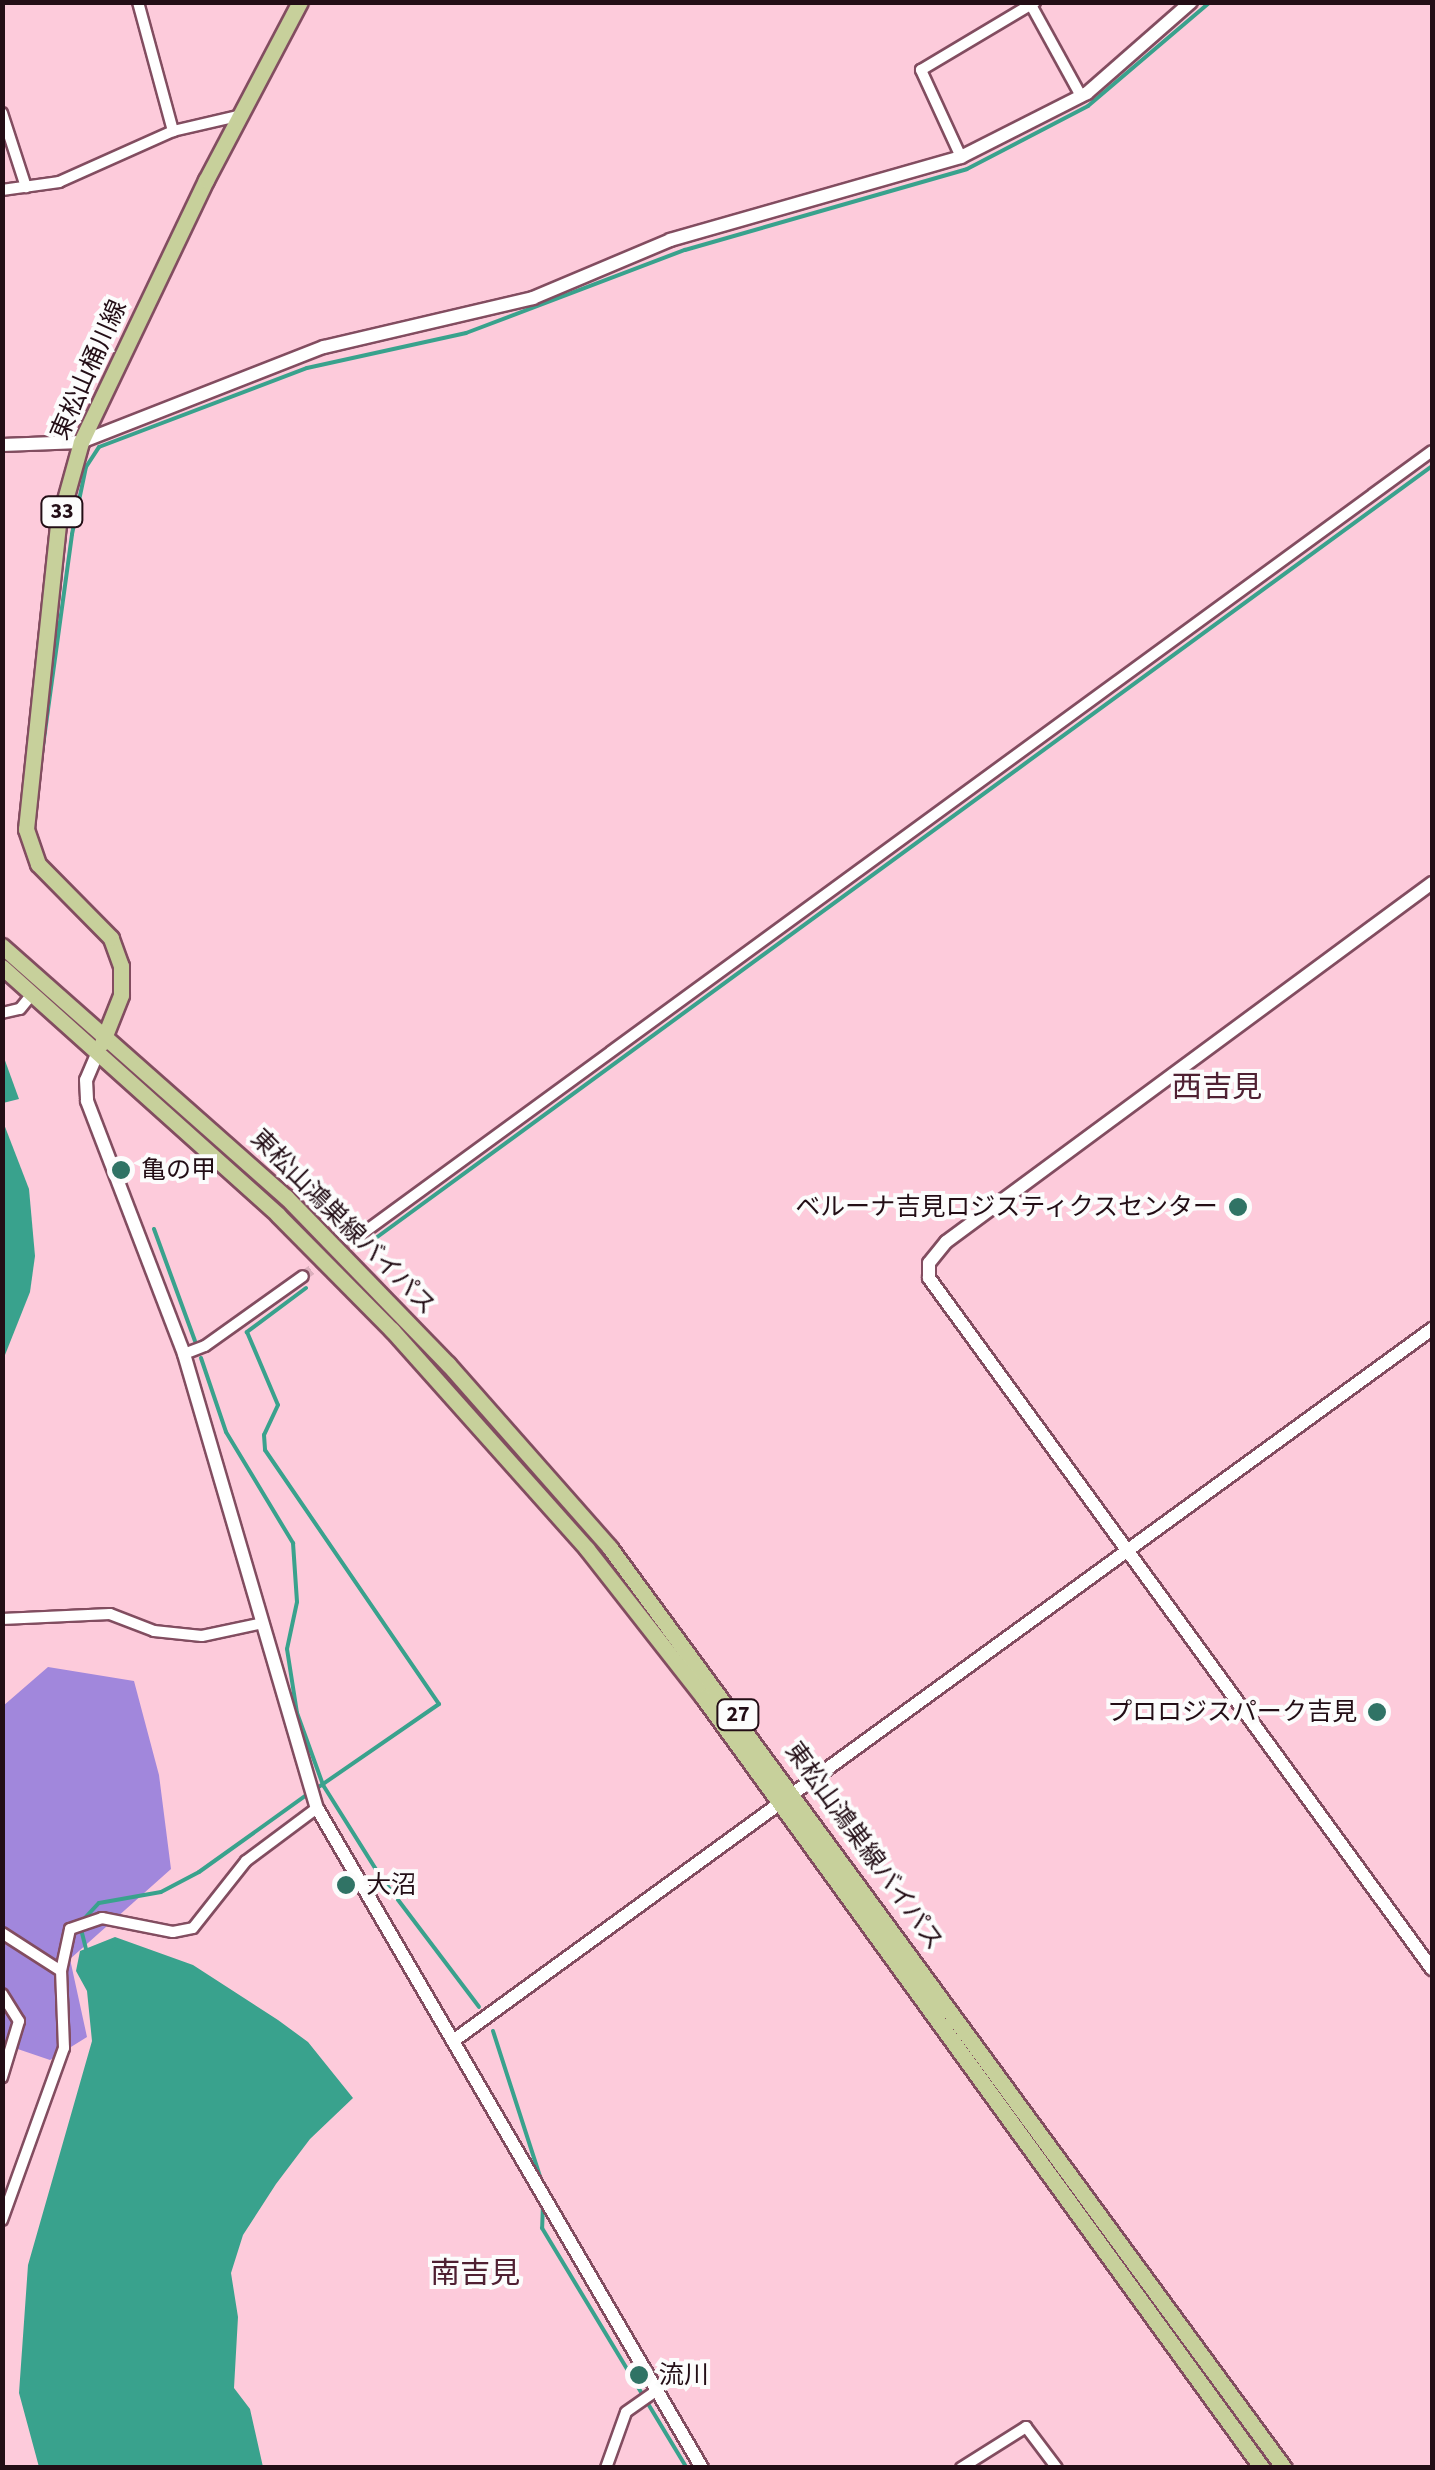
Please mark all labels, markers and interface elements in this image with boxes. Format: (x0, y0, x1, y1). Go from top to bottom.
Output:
street label: 東松山桶川線 (45, 295, 133, 445)
road number: 33 (40, 495, 84, 529)
district label: 西吉見 (1172, 1070, 1262, 1106)
street label: 東松山鴻巣線バイパス (244, 1123, 442, 1321)
place label: 亀の甲 (141, 1155, 216, 1185)
marker: 亀の甲 (110, 1159, 132, 1181)
place label: ベルーナ吉見ロジスティクスセンター (793, 1192, 1218, 1222)
marker: ベルーナ吉見ロジスティクスセンター (1227, 1196, 1249, 1218)
place label: プロロジスパーク吉見 (1107, 1697, 1357, 1727)
road number: 27 (716, 1698, 760, 1732)
marker: プロロジスパーク吉見 (1366, 1701, 1388, 1723)
street label: 東松山鴻巣線バイパス (778, 1736, 950, 1956)
place label: 大沼 (366, 1870, 416, 1900)
marker: 大沼 (335, 1874, 357, 1896)
district label: 南吉見 (430, 2256, 520, 2292)
place label: 流川 (659, 2360, 709, 2390)
marker: 流川 (628, 2364, 650, 2386)

